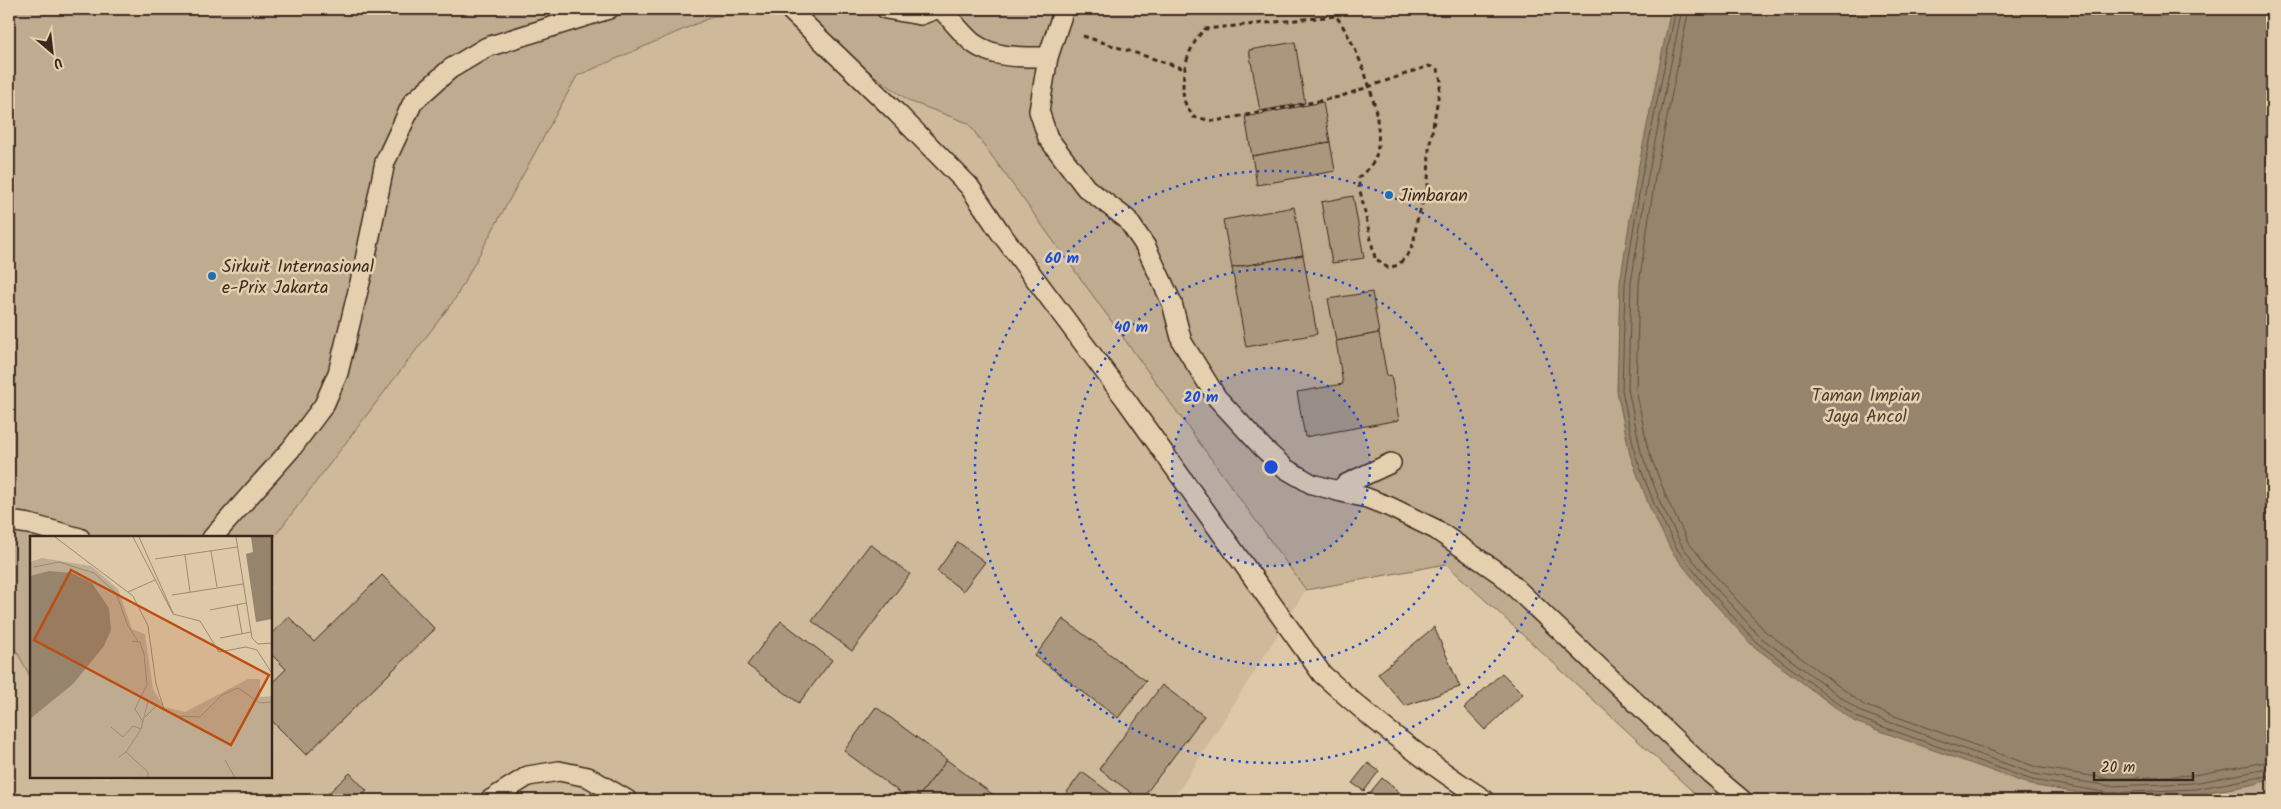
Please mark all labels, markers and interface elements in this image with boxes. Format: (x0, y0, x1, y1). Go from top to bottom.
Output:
north arrow (28, 28, 78, 78)
text: U (48, 51, 66, 75)
place label: Jimbaran (1399, 182, 1468, 211)
marker: Jimbaran (1383, 189, 1395, 201)
text: 60 m (1045, 247, 1079, 271)
place label: Sirkuit Internasional e-Prix Jakarta (222, 253, 375, 303)
marker: Sirkuit Internasional e-Prix Jakarta (206, 270, 218, 282)
text: 40 m (1114, 316, 1148, 340)
park label: Taman Impian Jaya Ancol (1812, 382, 1920, 432)
text: 20 m (1184, 386, 1218, 410)
centre of rings (1262, 458, 1280, 476)
inset map (30, 536, 272, 779)
scale bar (2094, 749, 2192, 781)
text: 20 m (2101, 756, 2135, 780)

